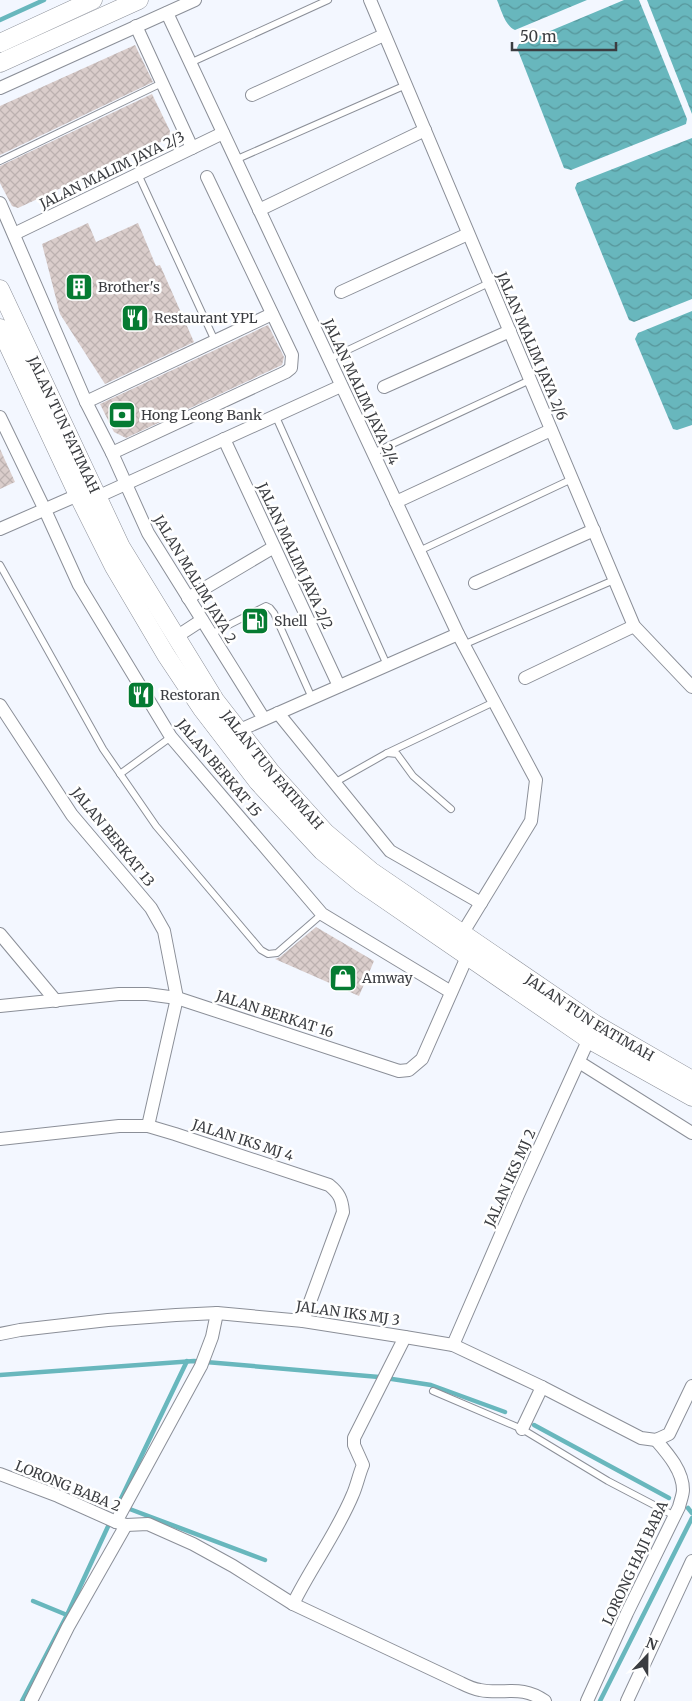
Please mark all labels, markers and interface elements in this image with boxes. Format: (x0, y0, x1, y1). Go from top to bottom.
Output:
scale bar (512, 20, 616, 52)
text: 50 m (520, 27, 557, 46)
street label: JALAN MALIM JAYA 2/3 (36, 127, 187, 213)
street label: JALAN MALIM JAYA 2/6 (492, 268, 571, 423)
building icon: Brother's (64, 272, 94, 302)
place label: Brother's (98, 278, 160, 296)
restaurant icon: Restaurant YPL (120, 303, 150, 333)
place label: Restaurant YPL (154, 309, 258, 327)
street label: JALAN MALIM JAYA 2/4 (319, 315, 403, 468)
street label: JALAN TUN FATIMAH (23, 352, 104, 496)
bank icon: Hong Leong Bank (107, 400, 137, 430)
place label: Hong Leong Bank (141, 406, 262, 424)
street label: JALAN MALIM JAYA 2/2 (253, 479, 337, 632)
street label: JALAN MALIM JAYA 2 (149, 511, 240, 646)
fuel station icon: Shell (240, 606, 270, 636)
place label: Shell (274, 612, 308, 630)
restaurant icon: Restoran (126, 680, 156, 710)
place label: Restoran (160, 686, 220, 704)
street label: JALAN TUN FATIMAH (217, 706, 327, 833)
street label: JALAN BERKAT 15 (172, 715, 265, 821)
street label: JALAN BERKAT 13 (67, 783, 158, 890)
shop icon: Amway (328, 963, 358, 993)
place label: Amway (361, 969, 414, 987)
street label: JALAN TUN FATIMAH (521, 969, 657, 1065)
street label: JALAN BERKAT 16 (213, 986, 336, 1042)
street label: JALAN IKS MJ 4 (189, 1115, 296, 1165)
street label: JALAN IKS MJ 2 (480, 1126, 540, 1231)
street label: JALAN IKS MJ 3 (294, 1297, 401, 1329)
street label: LORONG BABA 2 (13, 1457, 123, 1515)
street label: LORONG HAJI BABA (598, 1498, 672, 1628)
north arrow (622, 1631, 672, 1681)
text: N (643, 1634, 660, 1654)

